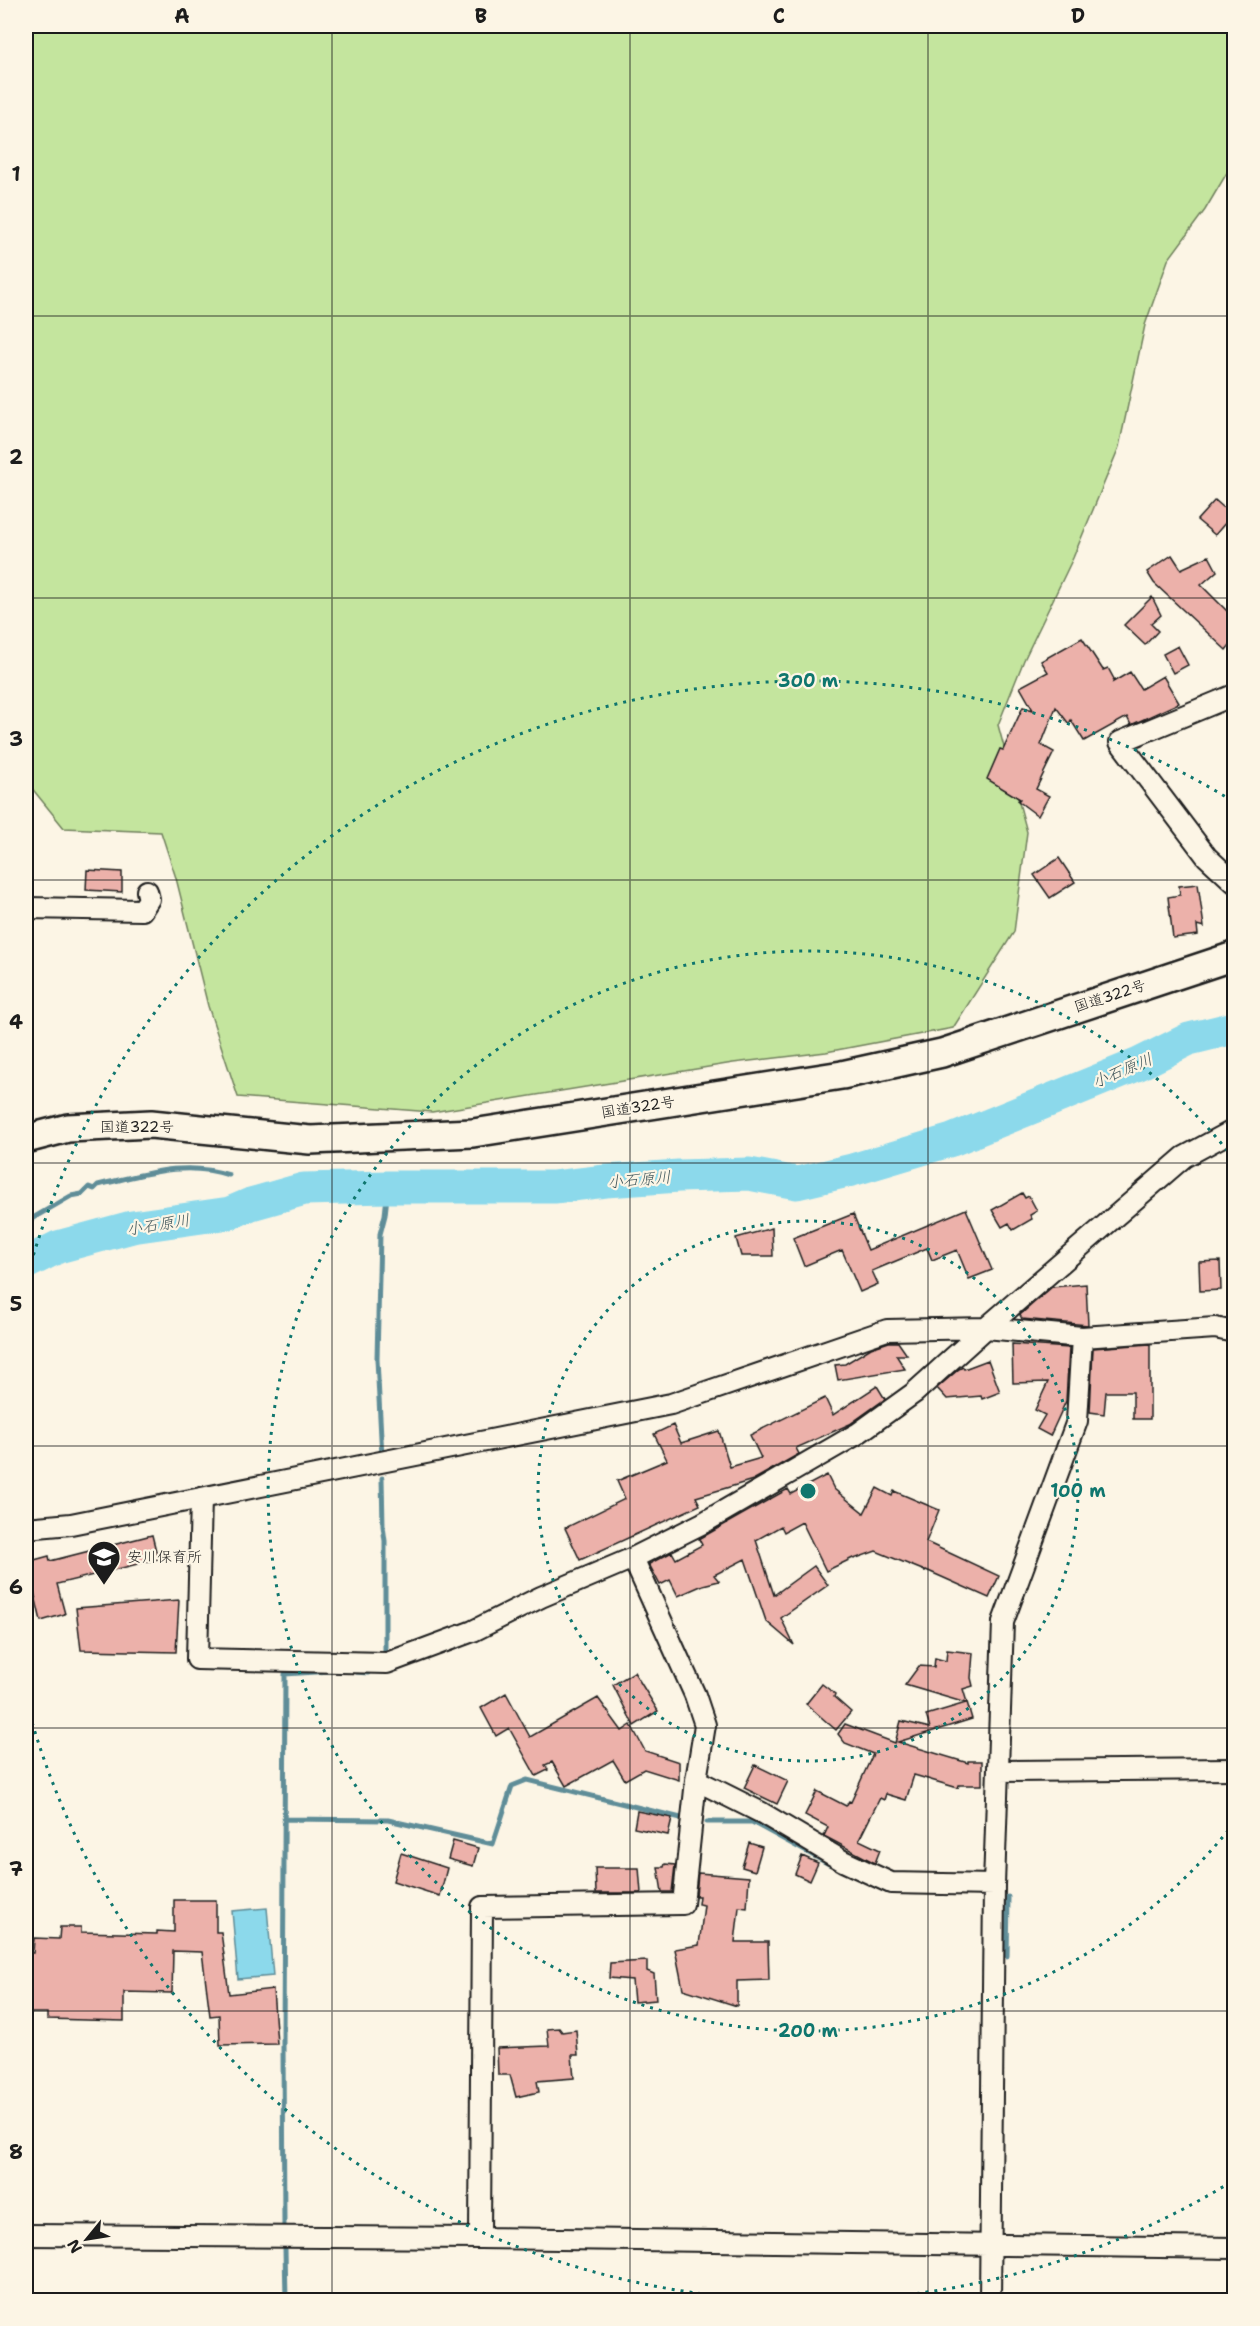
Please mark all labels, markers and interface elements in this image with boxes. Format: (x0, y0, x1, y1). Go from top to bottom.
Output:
text: A (174, 3, 190, 29)
text: B (475, 3, 487, 29)
text: C (773, 3, 785, 29)
text: D (1071, 3, 1085, 29)
text: 1 (11, 161, 21, 187)
text: 2 (9, 444, 23, 470)
text: 300 m (778, 669, 839, 693)
text: 3 (9, 726, 23, 752)
street label: 国道322号 (1071, 975, 1149, 1017)
text: 4 (9, 1009, 23, 1035)
water label: 小石原川 (1089, 1048, 1156, 1093)
street label: 国道322号 (600, 1091, 676, 1123)
street label: 国道322号 (100, 1117, 174, 1137)
water label: 小石原川 (606, 1166, 672, 1193)
water label: 小石原川 (125, 1209, 191, 1240)
text: 5 (10, 1291, 22, 1317)
text: 100 m (1050, 1479, 1106, 1503)
centre of rings (798, 1481, 818, 1501)
school or university icon: 安川保育所 (86, 1539, 122, 1586)
place label: 安川保育所 (127, 1547, 202, 1567)
text: 6 (9, 1574, 23, 1600)
text: 7 (9, 1856, 23, 1882)
text: 200 m (778, 2019, 839, 2043)
text: 8 (9, 2139, 23, 2165)
north arrow (57, 2209, 117, 2269)
text: N (62, 2236, 87, 2257)

